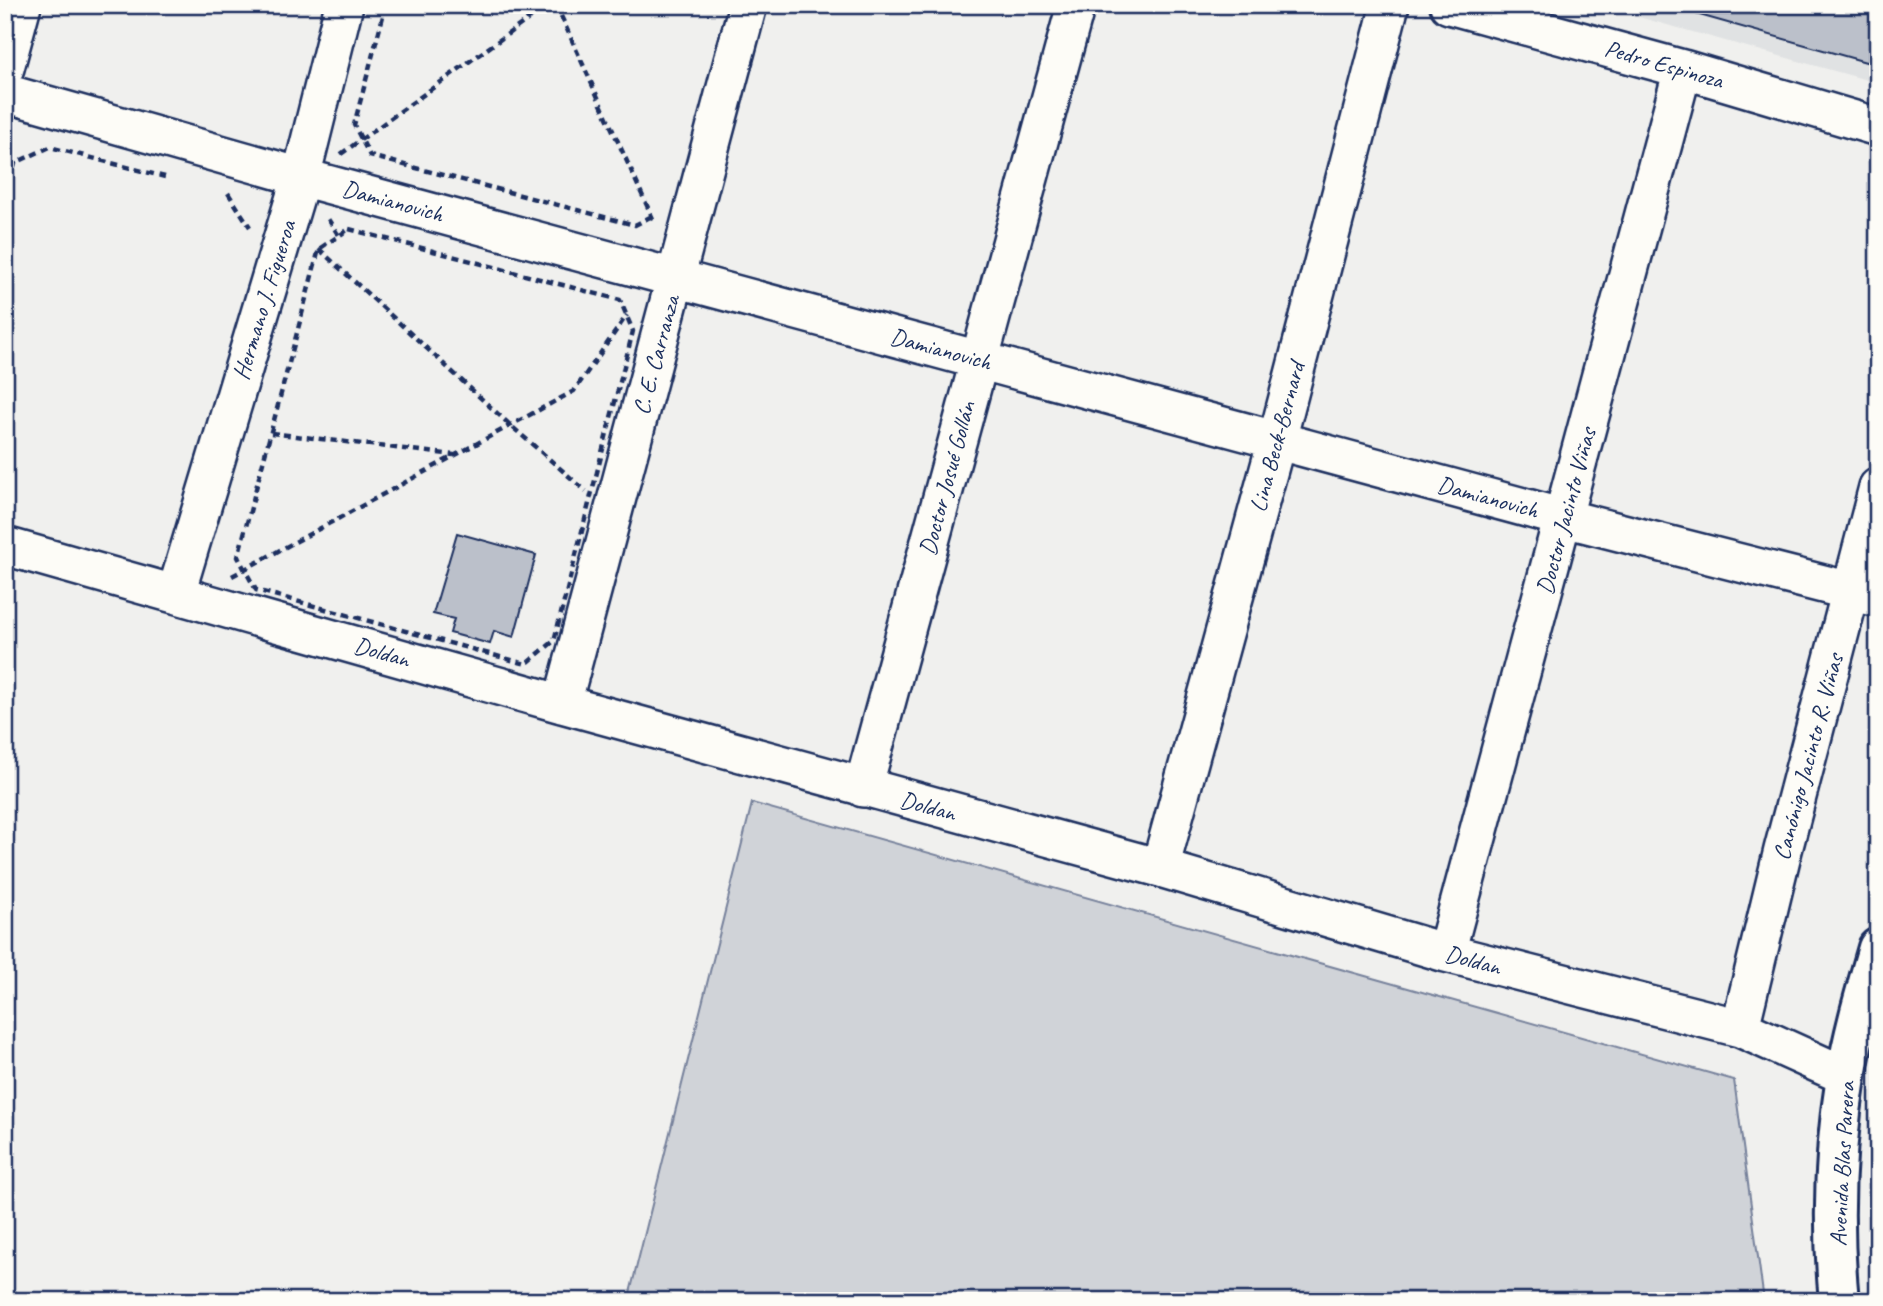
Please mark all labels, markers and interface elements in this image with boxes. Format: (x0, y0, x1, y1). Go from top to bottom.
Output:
street label: Pedro Espinoza (1601, 33, 1728, 96)
street label: Damianovich (339, 173, 448, 229)
street label: Hermano J. Figueroa (226, 215, 303, 383)
street label: C. E. Carranza (626, 290, 687, 418)
street label: Damianovich (887, 321, 996, 377)
street label: Lina Beck-Bernard (1243, 355, 1312, 515)
street label: Doctor Josué Gollán (912, 397, 982, 558)
street label: Doctor Jacinto Viñas (1529, 422, 1603, 597)
street label: Damianovich (1434, 469, 1543, 525)
street label: Doldan (351, 630, 414, 675)
street label: Canónigo Jacinto R. Viñas (1766, 648, 1851, 863)
street label: Doldan (897, 784, 960, 828)
street label: Doldan (1442, 938, 1505, 982)
street label: Avenida Blas Parera (1823, 1080, 1861, 1247)

